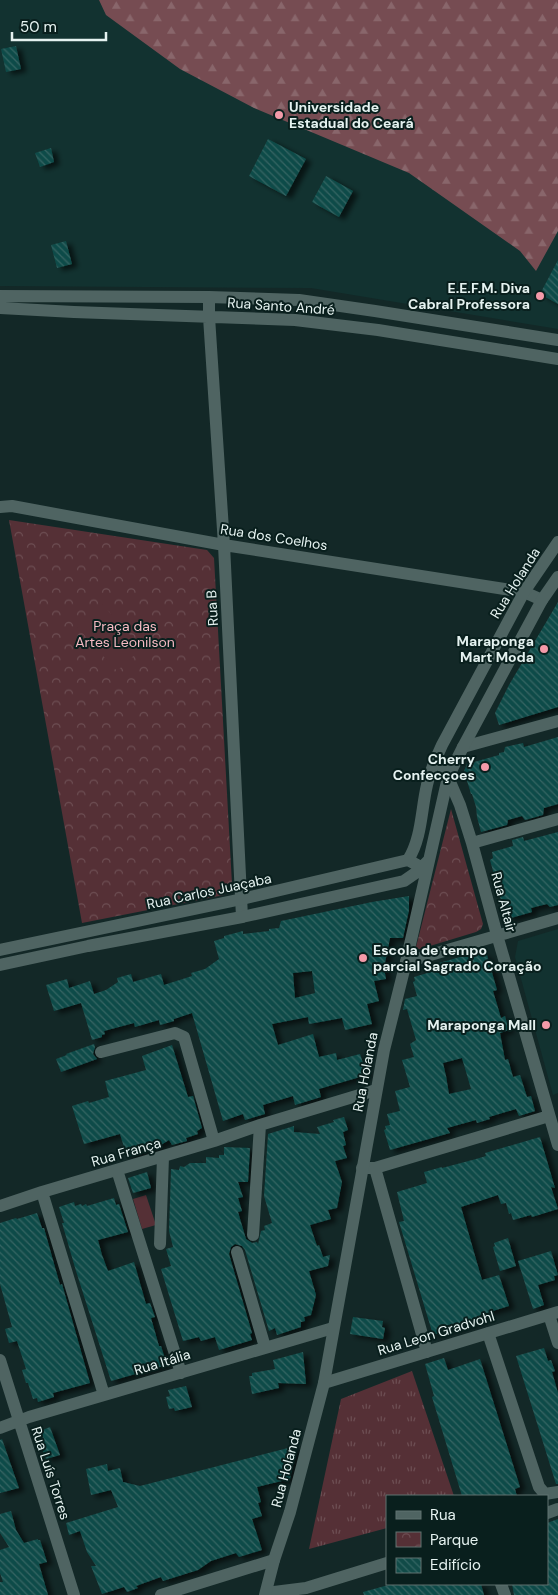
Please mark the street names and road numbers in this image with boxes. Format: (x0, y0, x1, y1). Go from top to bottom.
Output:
street label: Rua Santo André (227, 293, 335, 319)
street label: Rua dos Coelhos (219, 520, 329, 554)
street label: Rua Holanda (486, 544, 544, 622)
street label: Rua B (202, 589, 222, 627)
street label: Rua Carlos Juaçaba (145, 869, 273, 913)
street label: Rua Altair (487, 870, 521, 934)
street label: Rua Holanda (348, 1031, 382, 1113)
street label: Rua França (89, 1133, 163, 1171)
street label: Rua Leon Gradvohl (375, 1307, 497, 1359)
street label: Rua Itália (132, 1345, 192, 1379)
street label: Rua Luís Torres (27, 1424, 75, 1522)
street label: Rua Holanda (267, 1427, 305, 1509)

